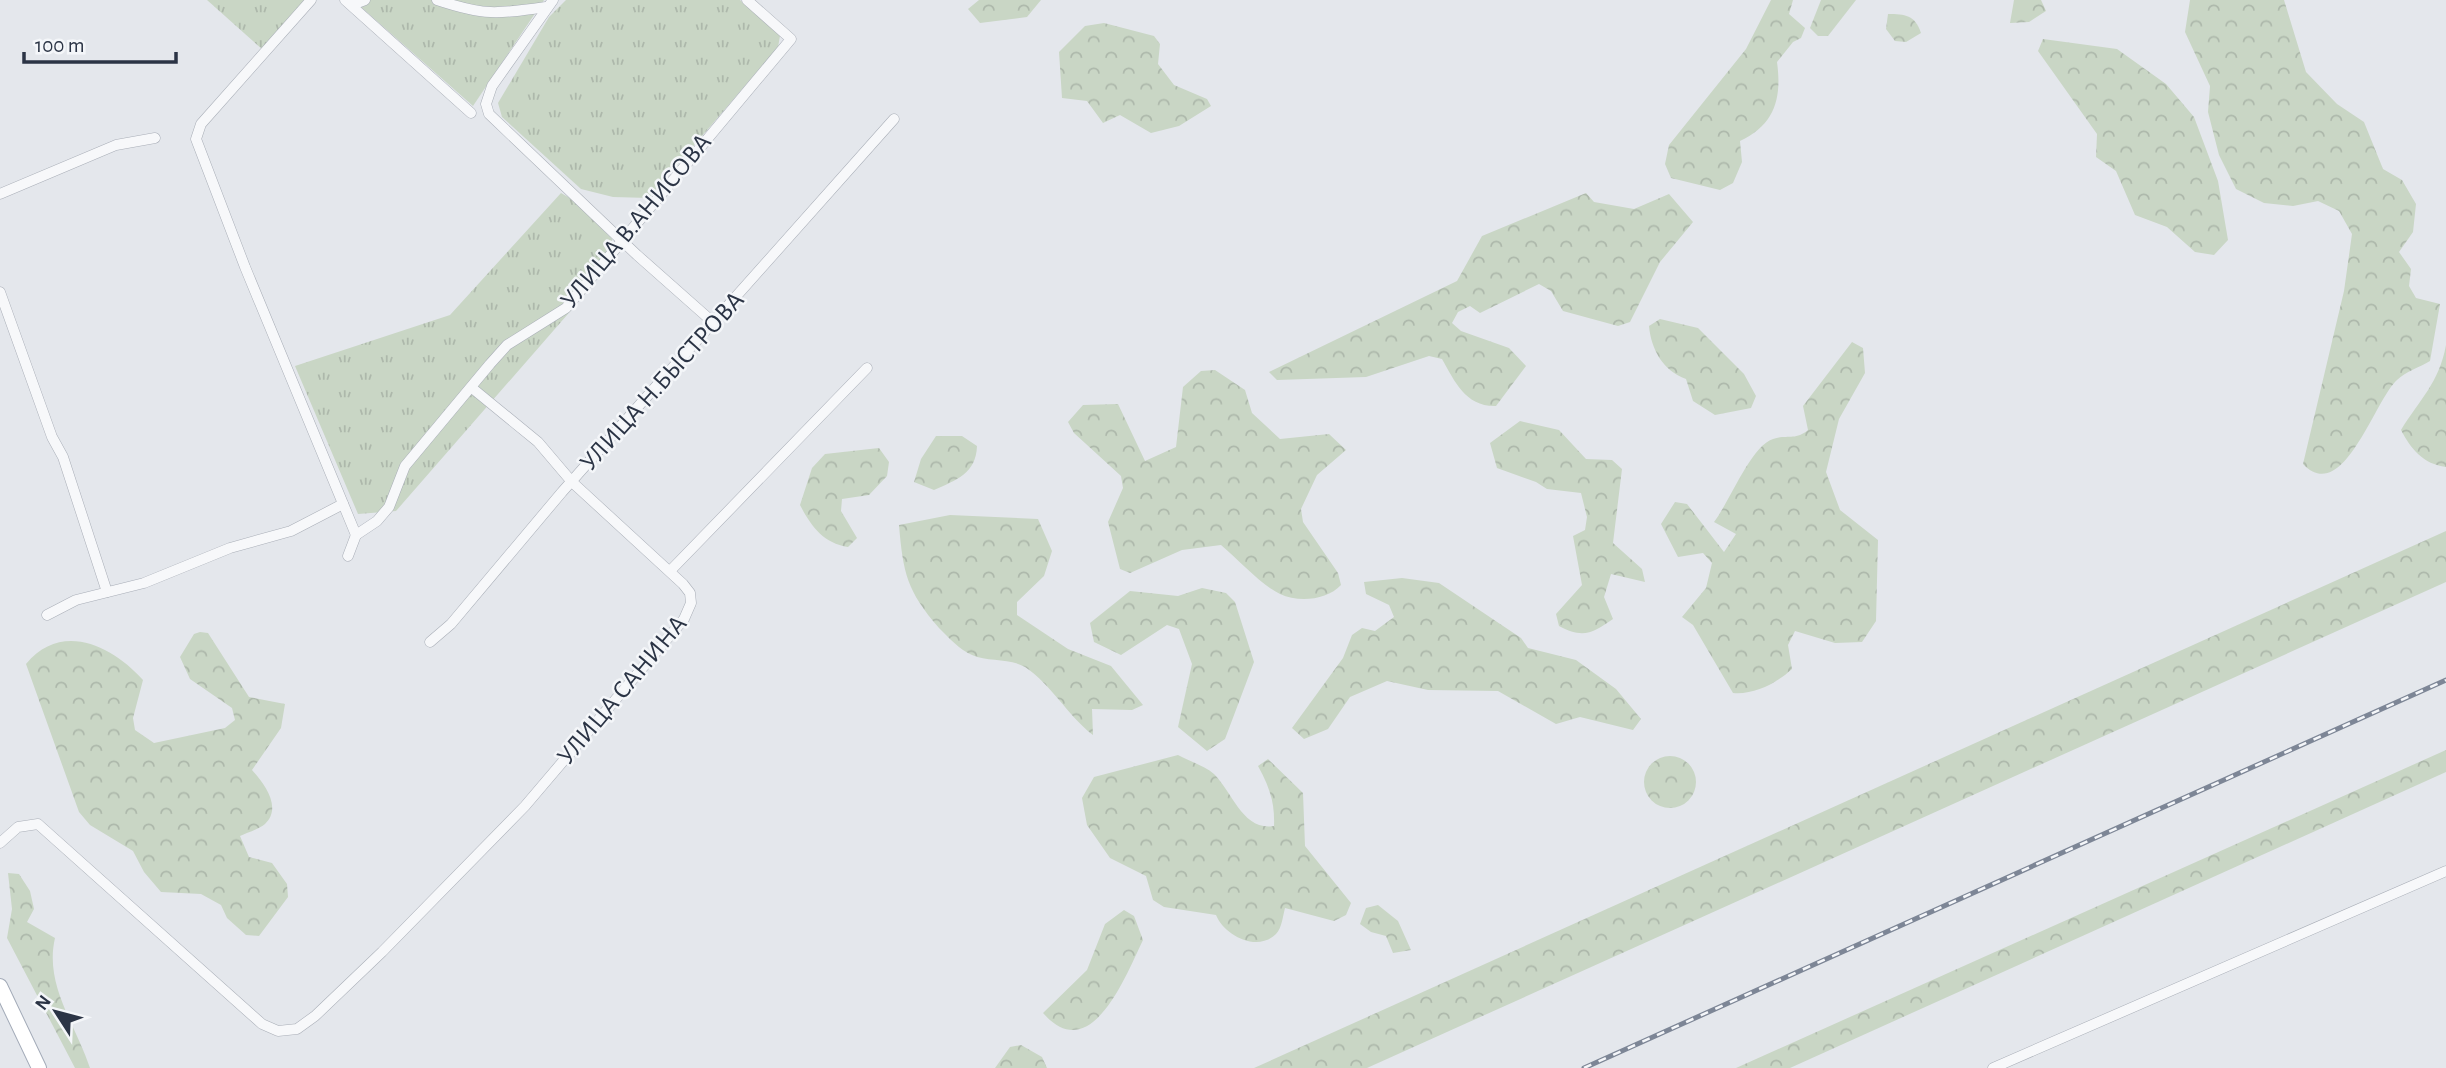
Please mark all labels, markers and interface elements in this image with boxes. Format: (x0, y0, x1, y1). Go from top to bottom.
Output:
scale bar (24, 21, 177, 65)
text: 100 m (35, 35, 85, 56)
street label: УЛИЦА В.АНИСОВА (556, 129, 716, 313)
street label: УЛИЦА Н.БЫСТРОВА (575, 286, 749, 476)
street label: УЛИЦА САНИНА (552, 610, 692, 770)
north arrow (21, 977, 91, 1047)
text: N (32, 992, 55, 1014)

